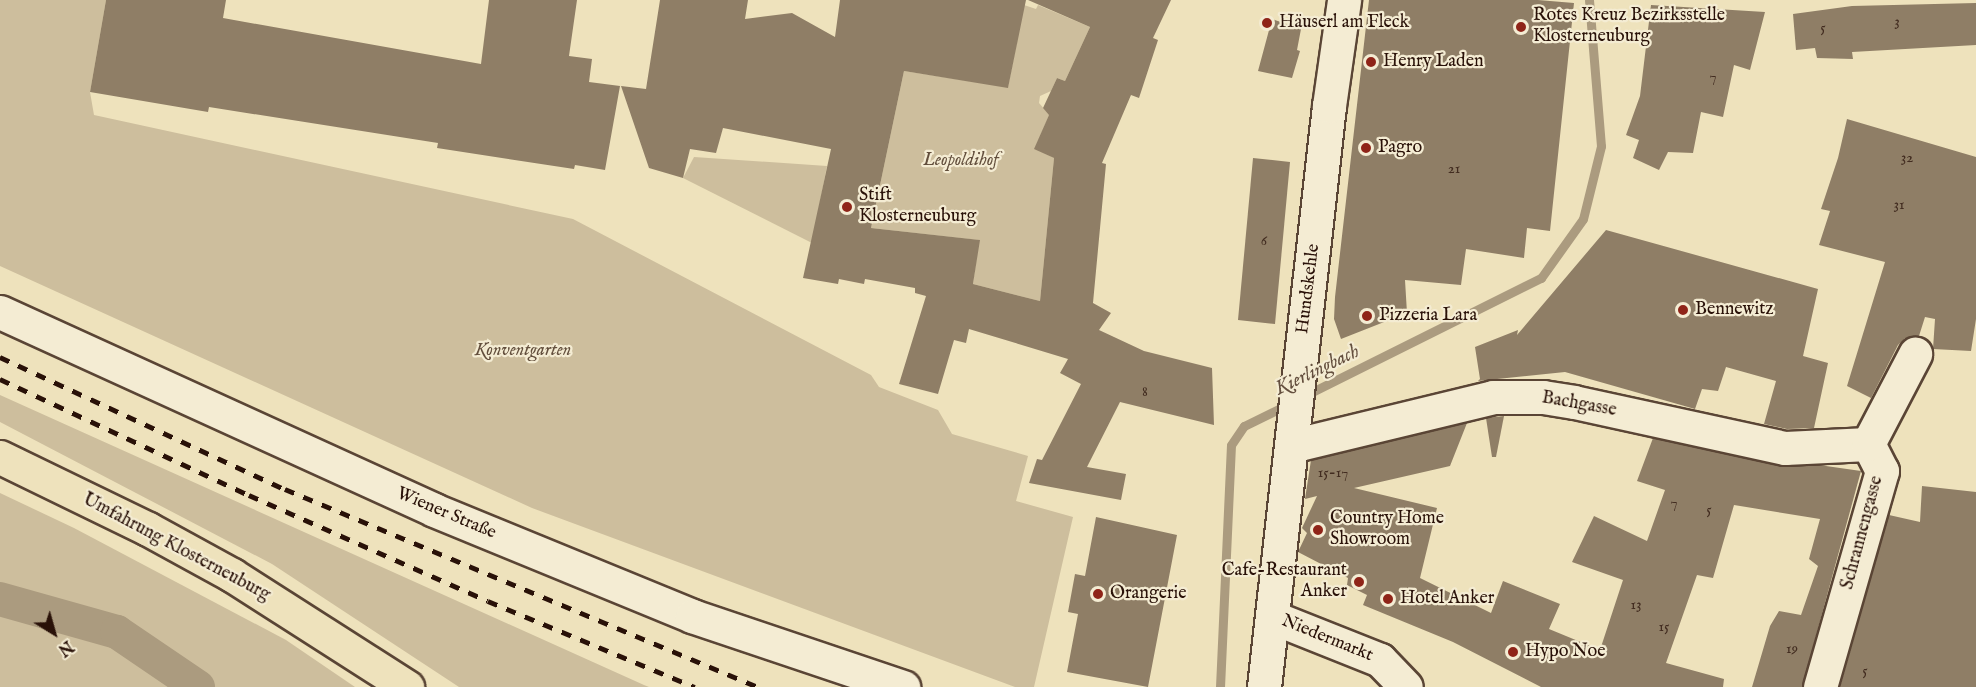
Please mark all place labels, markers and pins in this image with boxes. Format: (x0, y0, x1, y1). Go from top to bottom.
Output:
place label: Rotes Kreuz Bezirksstelle Klosterneuburg (1533, 6, 1725, 48)
place label: Häuserl am Fleck (1279, 12, 1409, 34)
marker: Häuserl am Fleck (1260, 16, 1274, 30)
marker: Rotes Kreuz Bezirksstelle Klosterneuburg (1514, 20, 1528, 34)
place label: Henry Laden (1383, 51, 1483, 73)
marker: Henry Laden (1364, 55, 1378, 69)
place label: Pagro (1378, 137, 1422, 159)
marker: Pagro (1359, 141, 1373, 155)
place label: Stift Klosterneuburg (859, 186, 976, 228)
marker: Stift Klosterneuburg (840, 200, 854, 214)
place label: Bennewitz (1695, 299, 1774, 321)
marker: Bennewitz (1676, 303, 1690, 317)
place label: Pizzeria Lara (1379, 305, 1477, 327)
marker: Pizzeria Lara (1360, 309, 1374, 323)
place label: Country Home Showroom (1330, 509, 1444, 552)
marker: Country Home Showroom (1311, 523, 1325, 537)
place label: Cafe-Restaurant Anker (1222, 561, 1347, 604)
marker: Cafe-Restaurant Anker (1352, 575, 1366, 589)
place label: Orangerie (1110, 583, 1187, 605)
marker: Orangerie (1091, 587, 1105, 601)
place label: Hotel Anker (1400, 588, 1494, 610)
marker: Hotel Anker (1381, 592, 1395, 606)
place label: Hypo Noe (1525, 641, 1605, 663)
marker: Hypo Noe (1506, 645, 1520, 659)

